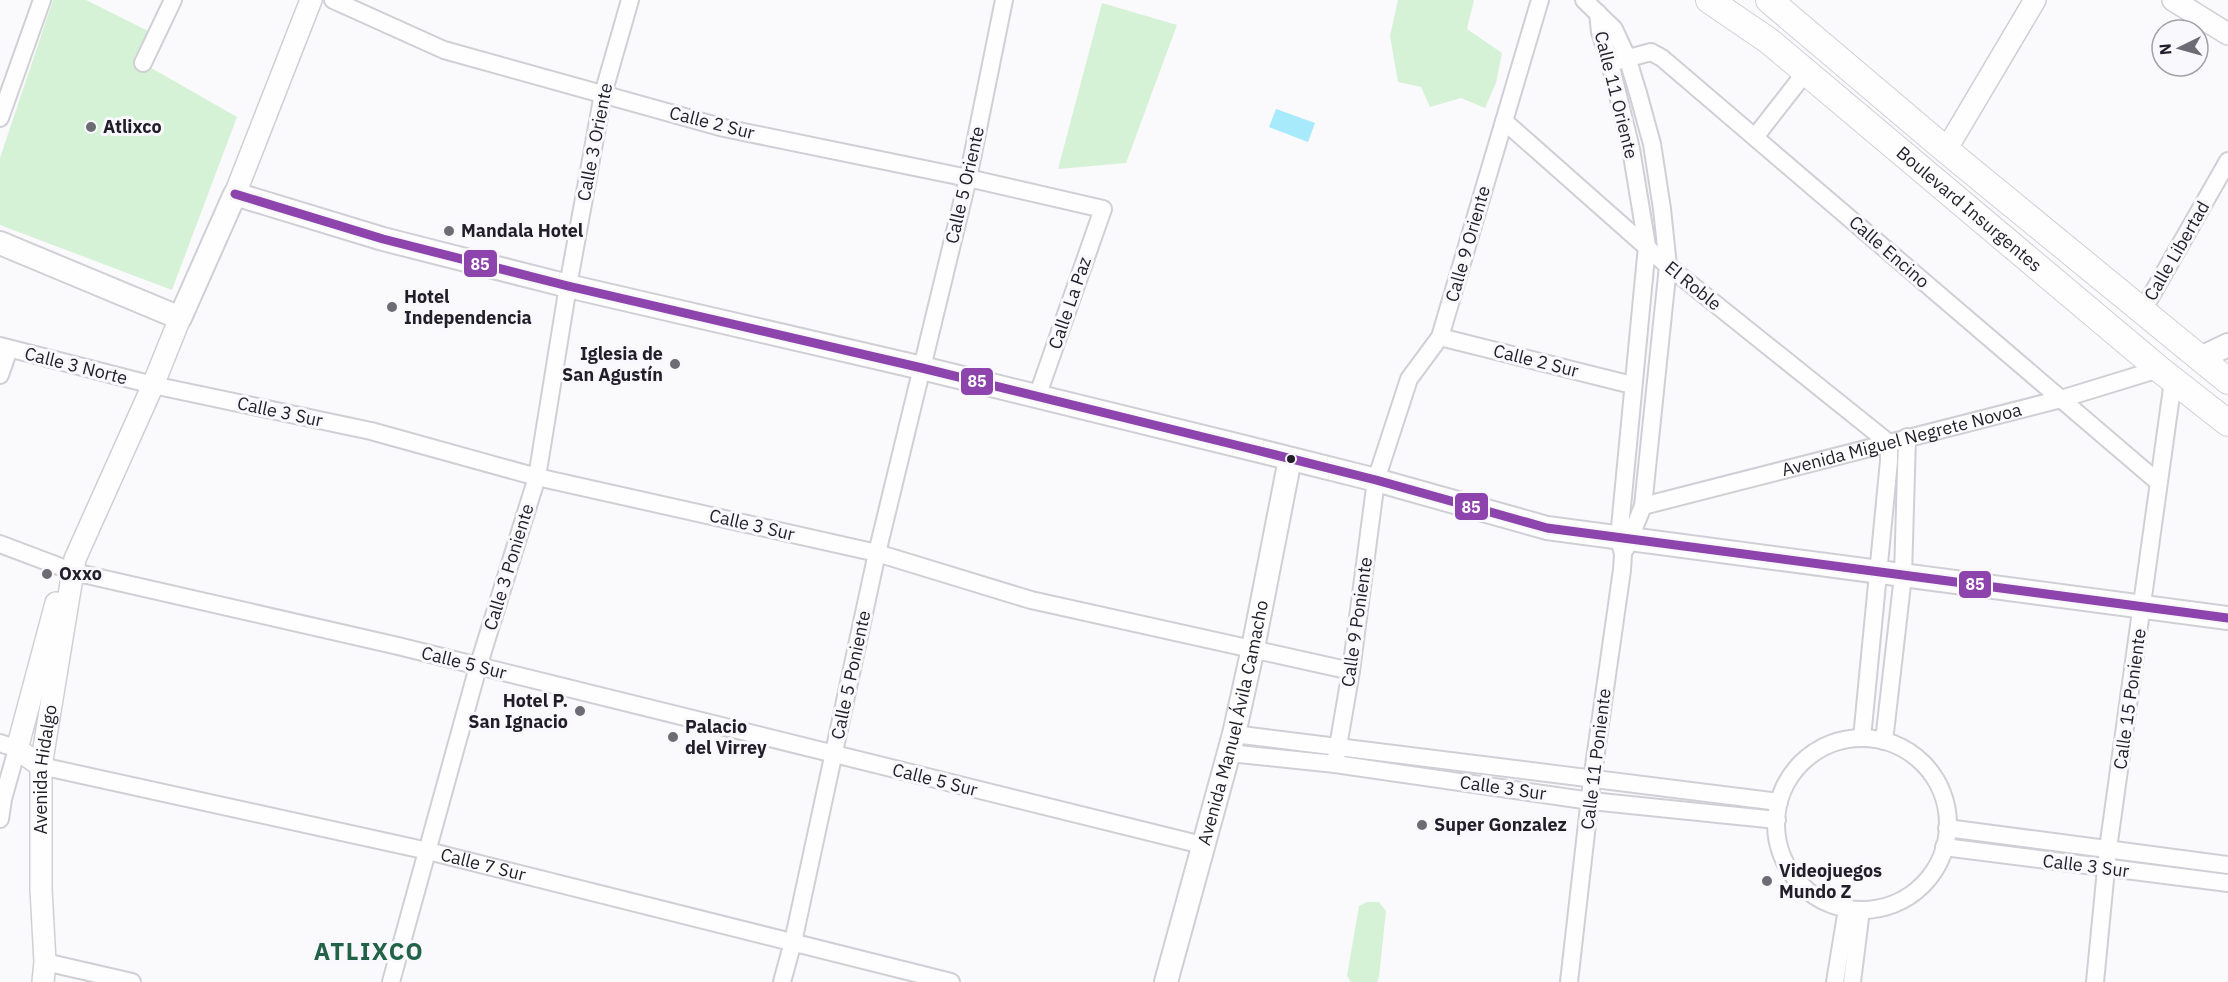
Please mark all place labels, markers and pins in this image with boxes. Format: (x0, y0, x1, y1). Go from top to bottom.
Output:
place label: Atlixco (103, 115, 162, 138)
marker: Atlixco (84, 120, 98, 134)
place label: Mandala Hotel (461, 219, 584, 242)
marker: Mandala Hotel (442, 224, 456, 238)
place label: Hotel Independencia (404, 285, 532, 329)
marker: Hotel Independencia (385, 300, 399, 314)
place label: Iglesia de San Agustín (562, 342, 663, 386)
marker: Iglesia de San Agustín (668, 357, 682, 371)
unlabelled marker (1285, 453, 1297, 465)
place label: Oxxo (59, 562, 102, 585)
marker: Oxxo (40, 567, 54, 581)
place label: Hotel P. San Ignacio (468, 689, 568, 733)
marker: Hotel P. San Ignacio (573, 704, 587, 718)
place label: Palacio del Virrey (685, 715, 767, 759)
marker: Palacio del Virrey (666, 730, 680, 744)
place label: Super Gonzalez (1434, 813, 1567, 836)
marker: Super Gonzalez (1415, 818, 1429, 832)
place label: Videojuegos Mundo Z (1779, 859, 1882, 903)
marker: Videojuegos Mundo Z (1760, 874, 1774, 888)

